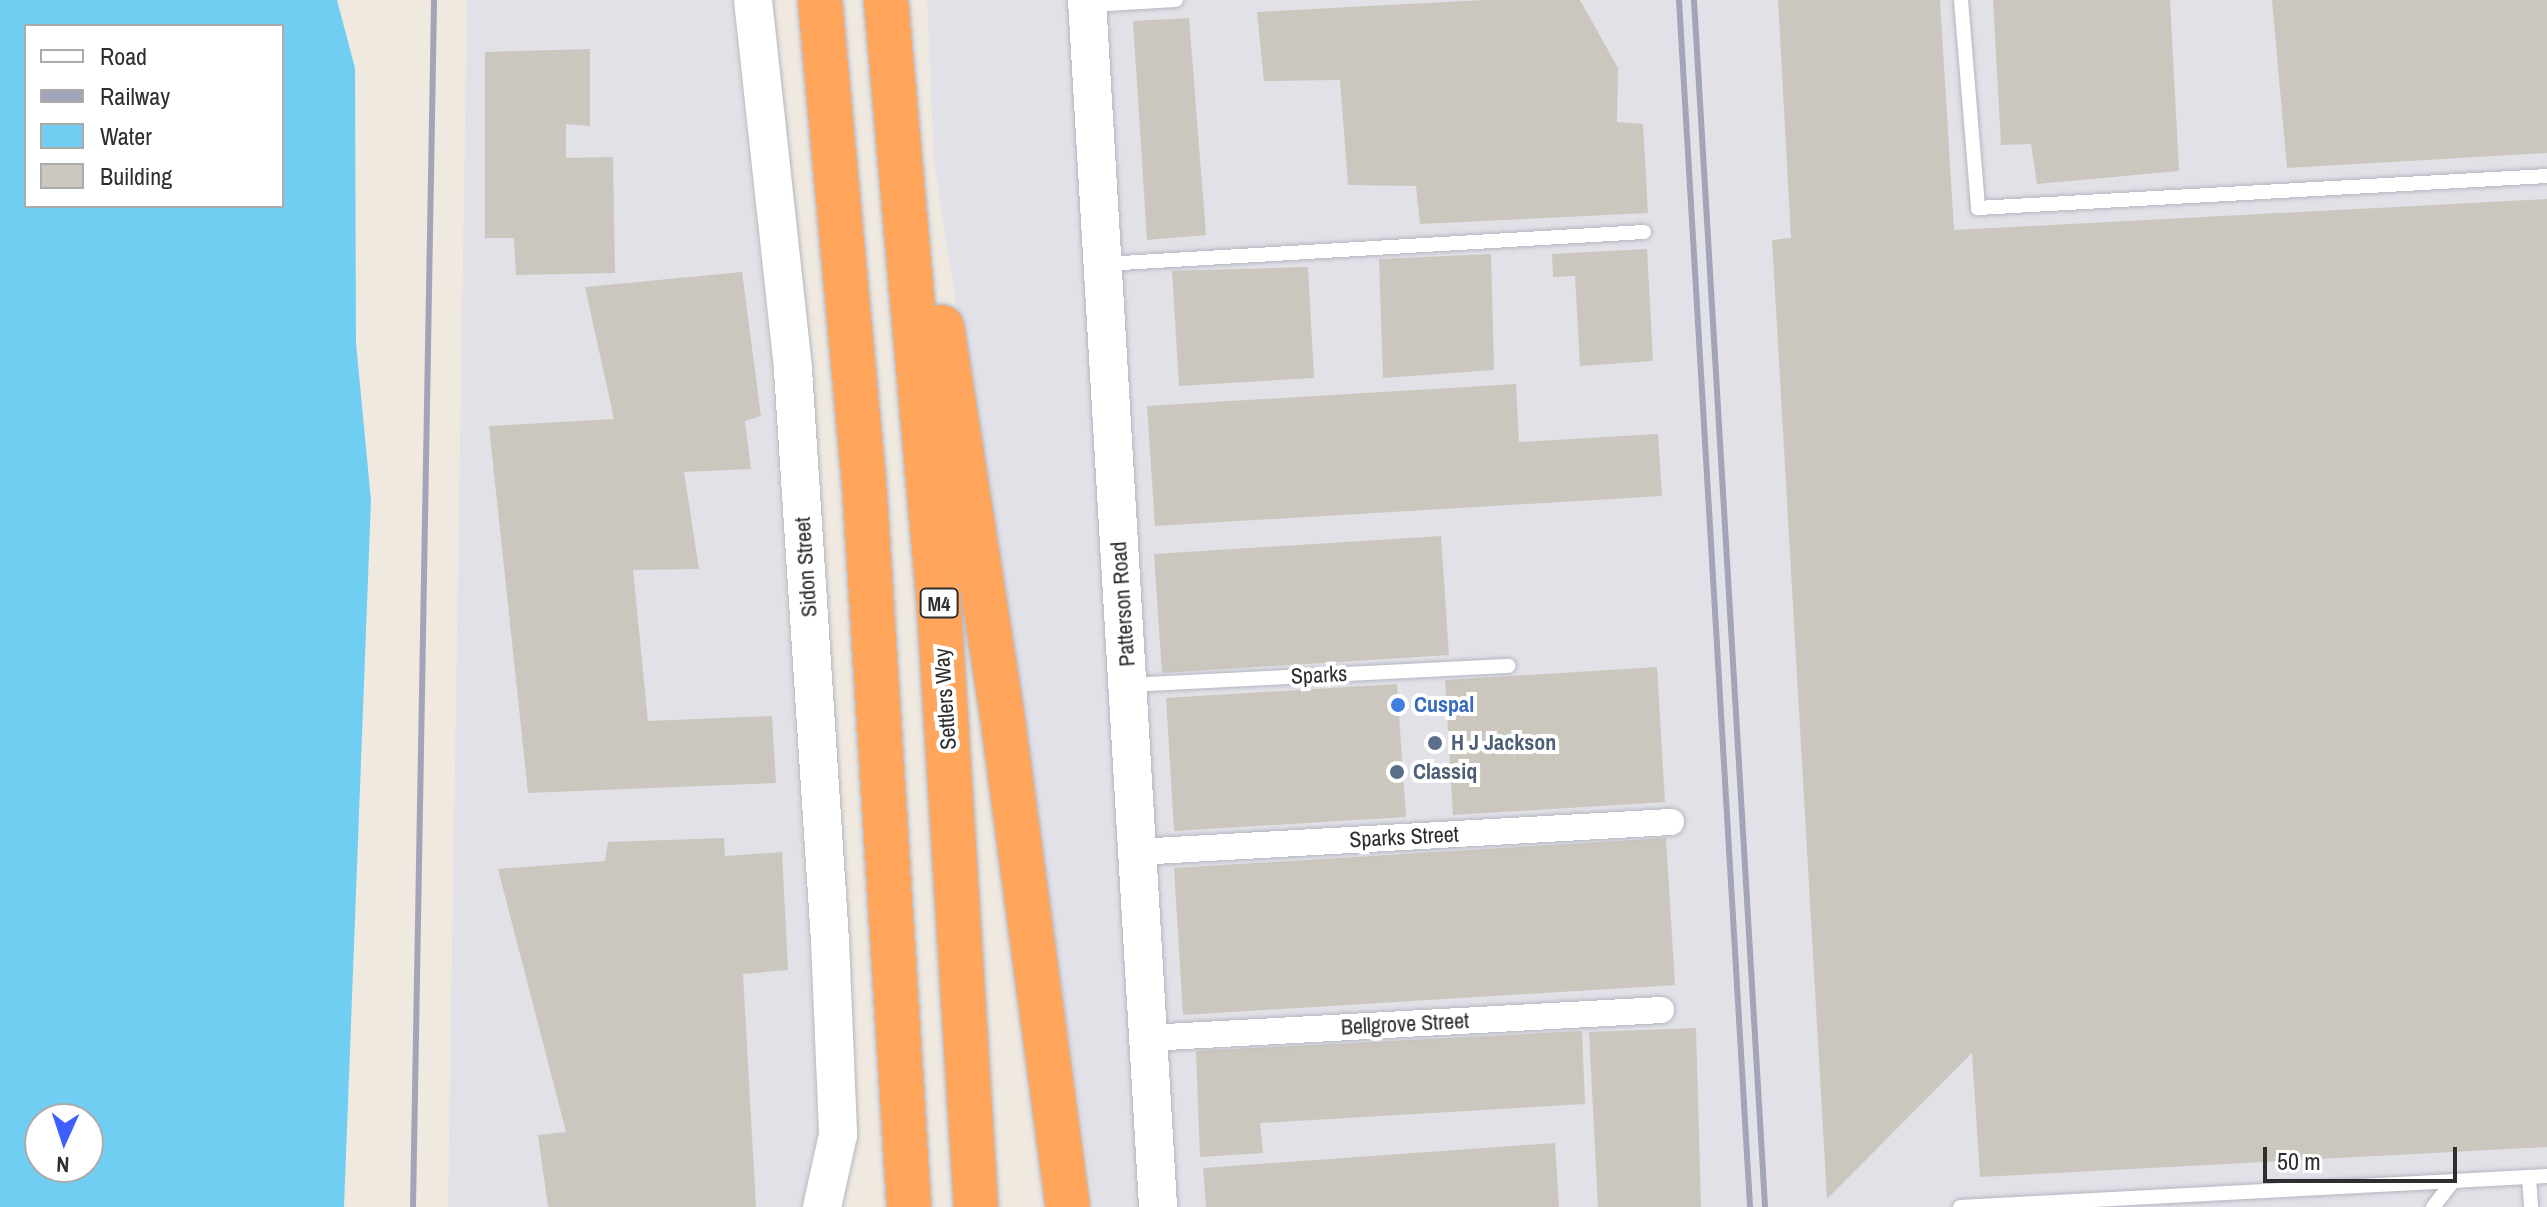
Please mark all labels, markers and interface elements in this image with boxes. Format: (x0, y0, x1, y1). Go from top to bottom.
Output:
legend (24, 24, 284, 208)
text: Road (100, 40, 147, 72)
text: Railway (100, 80, 170, 112)
text: Water (100, 120, 152, 152)
text: Building (100, 160, 172, 192)
street label: Sidon Street (789, 516, 823, 618)
street label: Patterson Road (1105, 541, 1141, 667)
road number: M4 (919, 587, 959, 619)
street label: Settlers Way (928, 647, 962, 751)
street label: Sparks (1290, 660, 1348, 690)
place label: Cuspal (1414, 692, 1474, 718)
marker: Cuspal (1389, 696, 1407, 714)
place label: H J Jackson (1451, 730, 1556, 756)
marker: H J Jackson (1426, 734, 1444, 752)
place label: Classiq (1413, 759, 1477, 785)
marker: Classiq (1388, 763, 1406, 781)
street label: Sparks Street (1349, 821, 1459, 853)
street label: Bellgrove Street (1340, 1007, 1470, 1041)
north arrow (24, 1103, 104, 1183)
scale bar (2267, 1131, 2461, 1181)
text: 50 m (2277, 1145, 2321, 1177)
text: N (56, 1150, 70, 1180)

